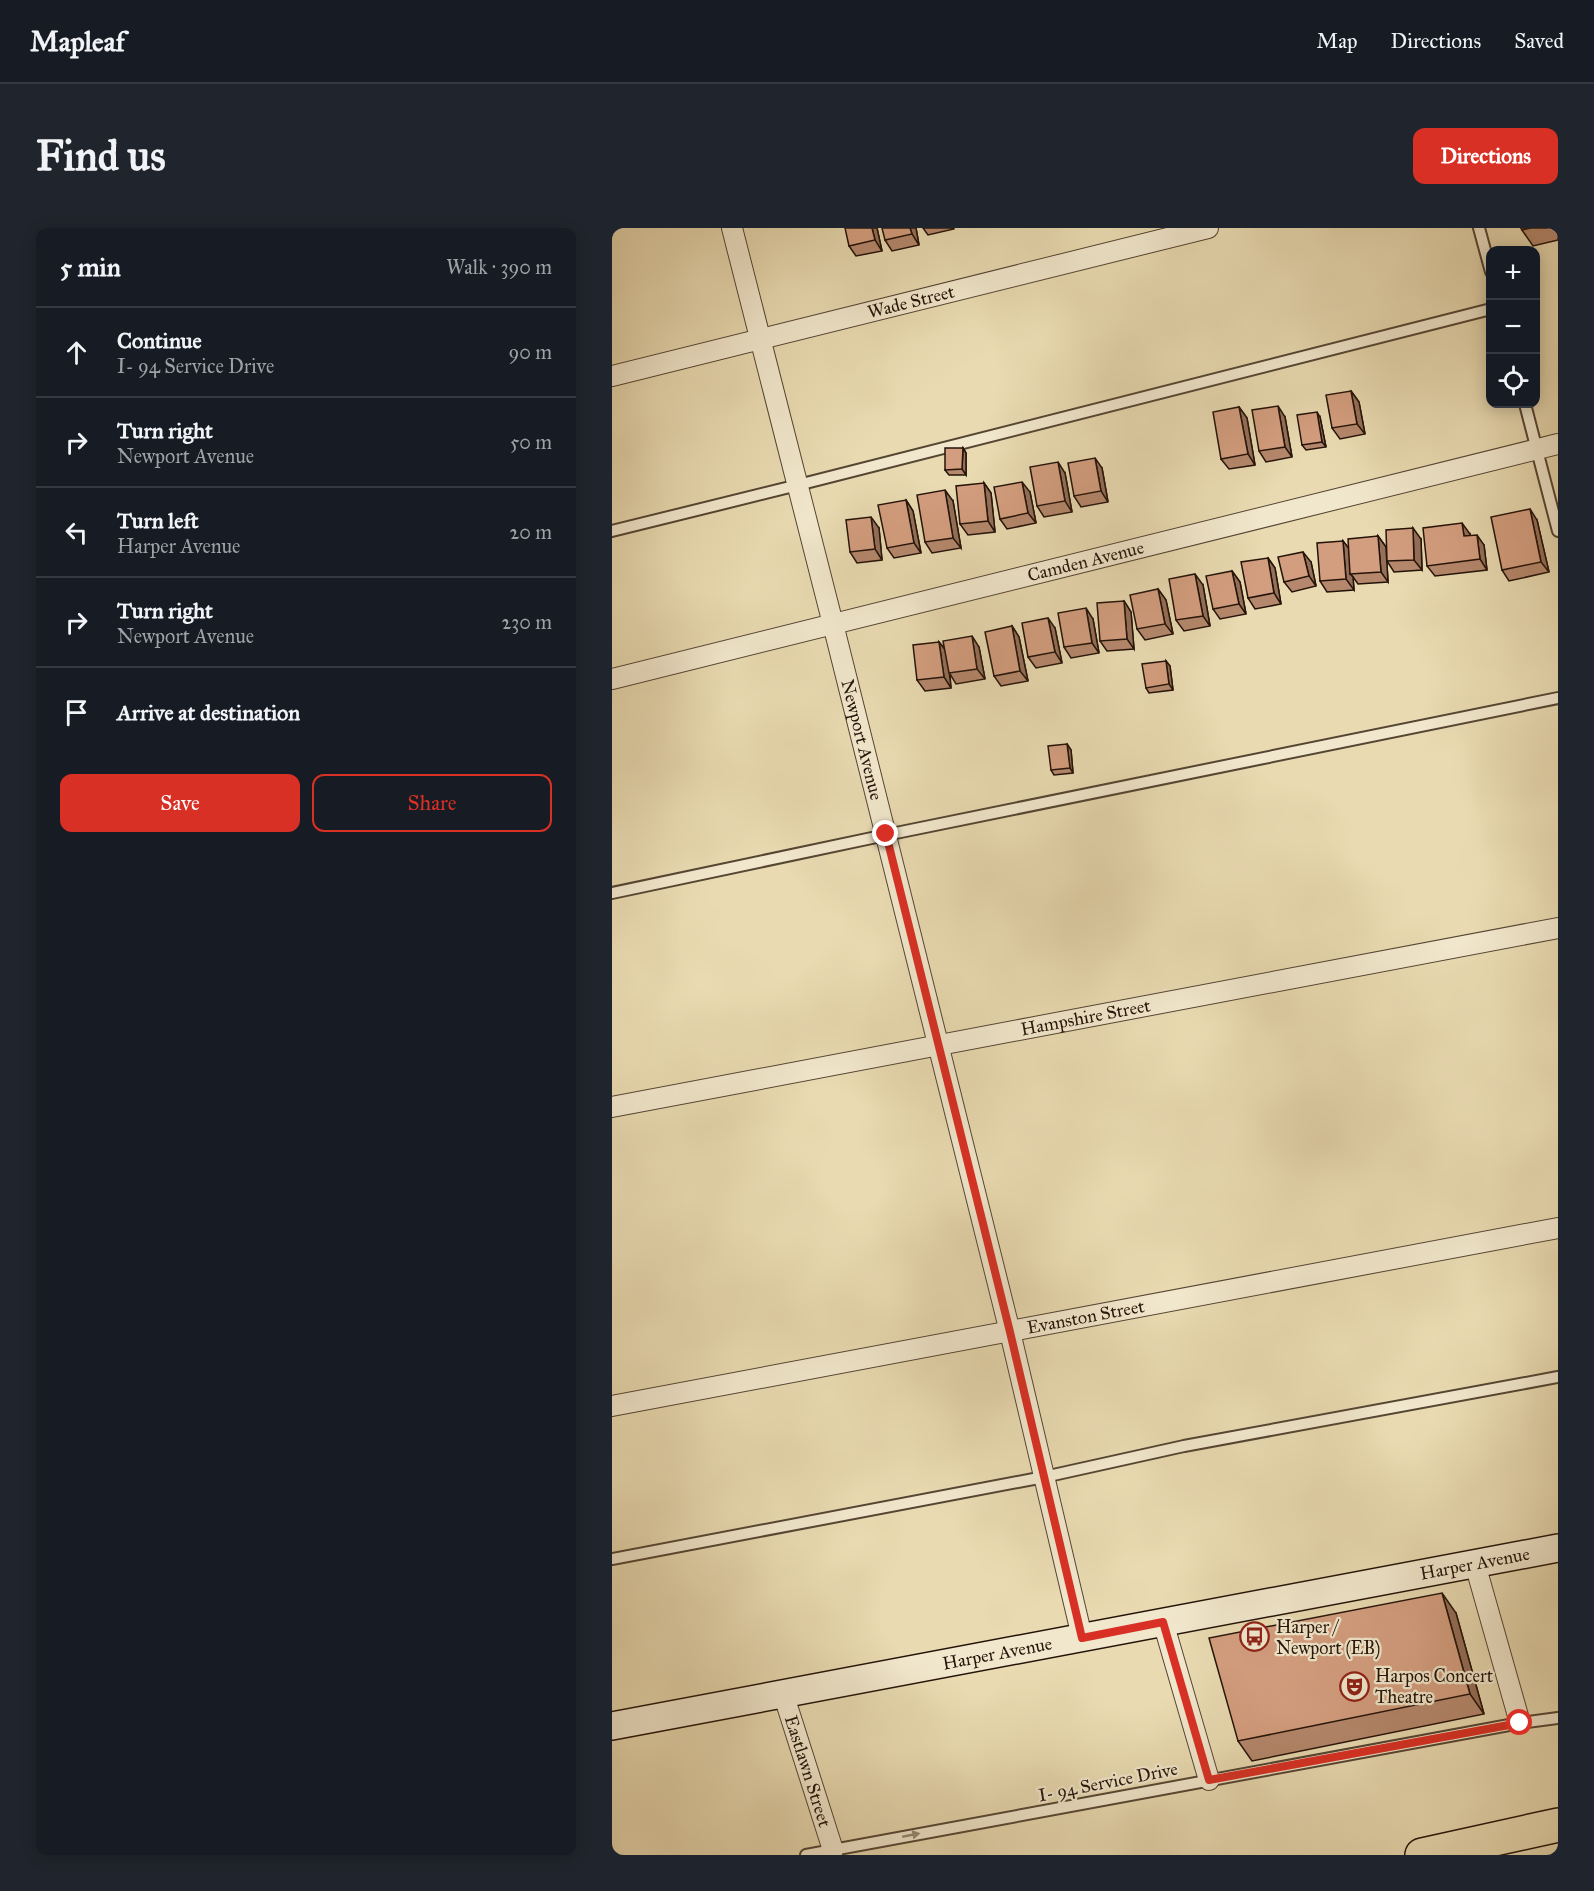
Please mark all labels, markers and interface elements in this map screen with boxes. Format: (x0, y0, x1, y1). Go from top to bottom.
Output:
text: Mapleaf (30, 24, 125, 59)
text: Map (1317, 28, 1358, 54)
text: Directions (1391, 28, 1481, 54)
text: Saved (1514, 28, 1564, 54)
button: Directions (1413, 128, 1558, 184)
text: Find us (36, 130, 166, 182)
map controls (1486, 246, 1540, 408)
button: + (1486, 246, 1540, 300)
text: 5 min (60, 251, 121, 283)
text: Walk · 390 m (446, 255, 552, 279)
street label: Wade Street (865, 280, 957, 323)
button: − (1486, 300, 1540, 354)
text: Continue (117, 327, 202, 354)
icon: ahead (60, 336, 93, 369)
text: 90 m (509, 340, 552, 364)
text: I- 94 Service Drive (117, 354, 274, 378)
button: locate (1486, 354, 1540, 408)
text: Turn right (117, 417, 213, 444)
icon: right (60, 426, 93, 459)
text: 50 m (510, 430, 552, 454)
text: Newport Avenue (117, 444, 254, 468)
text: Turn left (117, 507, 199, 534)
icon: left (60, 516, 93, 549)
text: 20 m (509, 520, 552, 544)
text: Harper Avenue (117, 534, 240, 558)
street label: Camden Avenue (1025, 536, 1146, 586)
text: Turn right (117, 597, 213, 624)
icon: right (60, 606, 93, 639)
text: 230 m (501, 610, 552, 634)
text: Newport Avenue (117, 624, 254, 648)
street label: Newport Avenue (836, 677, 888, 802)
icon: arrive (60, 696, 93, 729)
text: Arrive at destination (117, 699, 300, 726)
button: Save (60, 774, 300, 832)
button: Share (312, 774, 552, 832)
route end (872, 820, 898, 846)
street label: Hampshire Street (1019, 994, 1153, 1040)
street label: Evanston Street (1025, 1295, 1147, 1339)
street label: Harper Avenue (1418, 1543, 1532, 1585)
place label: Harper / Newport (EB) (1276, 1616, 1380, 1660)
bus stop icon: Harper / Newport (EB) (1239, 1621, 1271, 1653)
street label: Harper Avenue (941, 1632, 1054, 1675)
place label: Harpos Concert Theatre (1375, 1665, 1494, 1708)
theatre icon: Harpos Concert Theatre (1338, 1670, 1370, 1702)
route start (1506, 1709, 1532, 1735)
street label: Eastlawn Street (780, 1713, 836, 1830)
street label: I- 94 Service Drive (1036, 1758, 1180, 1806)
one-way arrow (902, 1830, 921, 1839)

